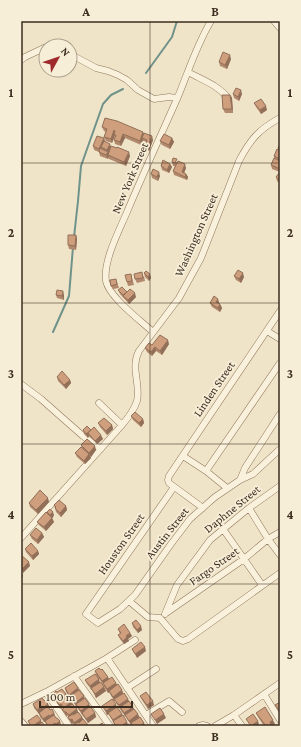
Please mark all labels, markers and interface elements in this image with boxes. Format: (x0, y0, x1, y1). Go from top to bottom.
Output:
text: A (81, 4, 90, 19)
text: B (211, 4, 219, 19)
north arrow (38, 38, 78, 78)
text: N (59, 45, 73, 59)
text: 1 (9, 85, 14, 100)
text: 1 (288, 85, 293, 100)
street label: New York Street (109, 139, 152, 216)
street label: Washington Street (171, 190, 221, 279)
text: 2 (8, 225, 15, 240)
text: 2 (287, 225, 294, 240)
street label: Linden Street (190, 358, 238, 419)
text: 3 (8, 366, 14, 381)
text: 3 (287, 366, 293, 381)
street label: Daphne Street (201, 481, 264, 536)
street label: Austin Street (142, 504, 192, 562)
text: 4 (7, 507, 15, 522)
text: 4 (286, 507, 294, 522)
street label: Houston Street (95, 510, 148, 577)
street label: Fargo Street (187, 543, 242, 588)
text: 5 (8, 647, 14, 662)
text: 5 (287, 647, 293, 662)
scale bar (40, 683, 132, 709)
text: 100 m (46, 690, 76, 704)
text: A (81, 729, 90, 744)
text: B (211, 729, 219, 744)

